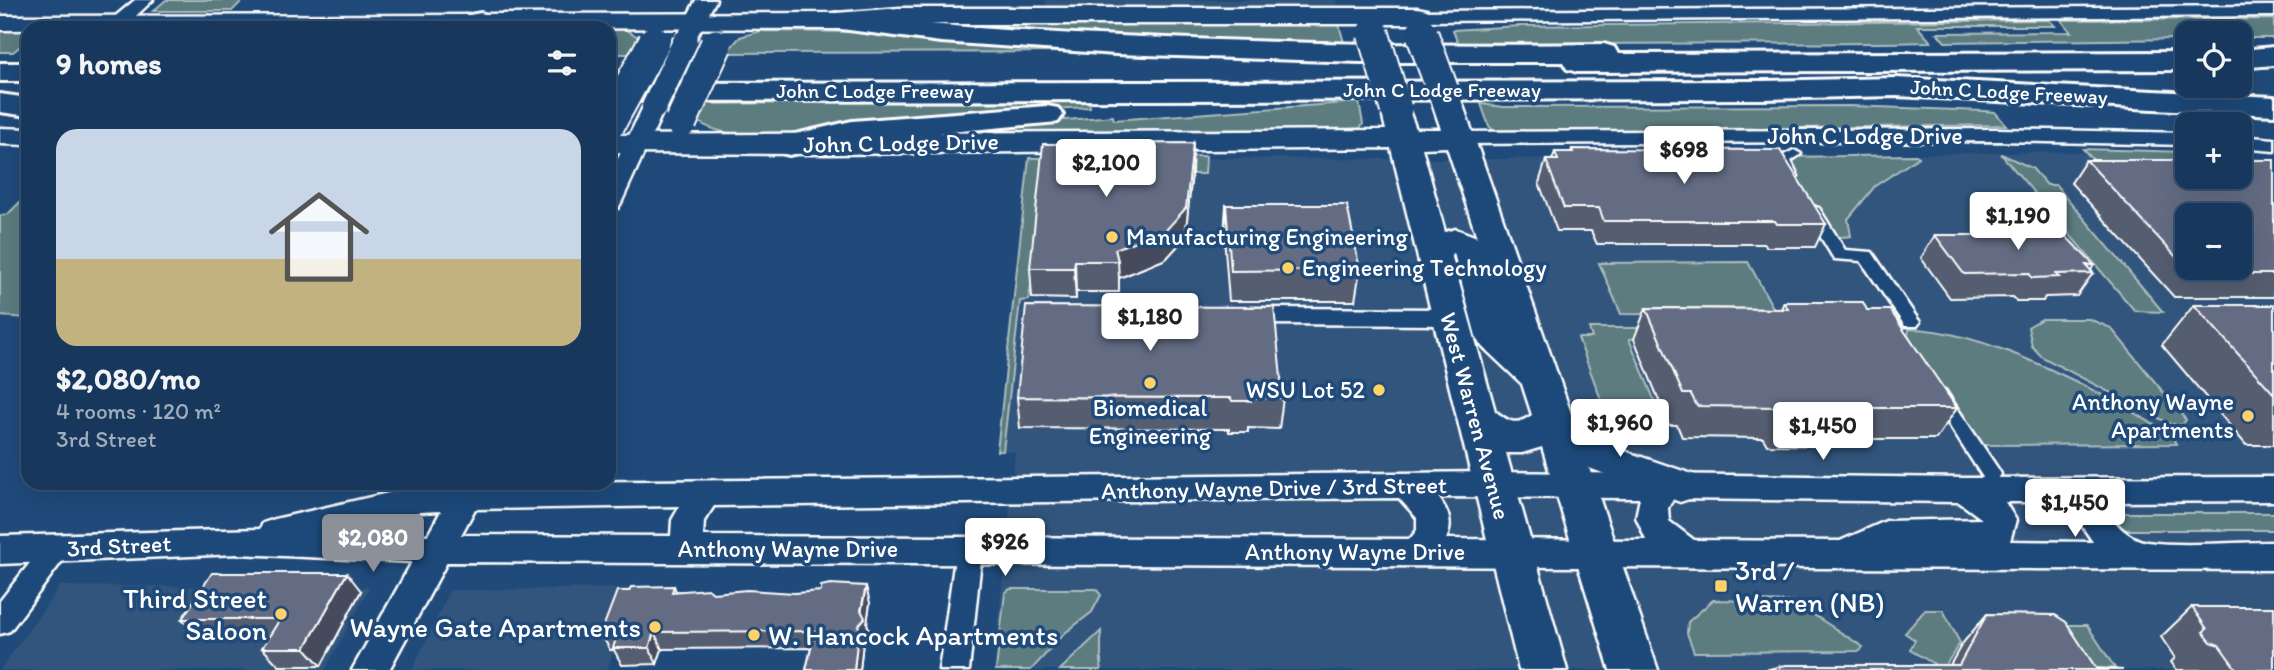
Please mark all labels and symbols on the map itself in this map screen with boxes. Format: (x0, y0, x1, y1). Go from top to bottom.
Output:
street label: John C Lodge Freeway (1910, 74, 2109, 109)
street label: John C Lodge Freeway (1343, 77, 1541, 102)
street label: John C Lodge Freeway (776, 78, 974, 103)
street label: John C Lodge Drive (1767, 121, 1963, 150)
street label: John C Lodge Drive (803, 126, 999, 159)
pin: $698 (1643, 127, 1725, 186)
pin: $2,100 (1049, 140, 1163, 199)
pin: $1,190 (1961, 192, 2075, 252)
place label: Manufacturing Engineering (1126, 222, 1408, 251)
marker: Manufacturing Engineering (1104, 229, 1120, 245)
place label: Engineering Technology (1302, 253, 1547, 282)
marker: Engineering Technology (1280, 260, 1296, 276)
pin: $1,180 (1093, 294, 1207, 353)
street label: West Warren Avenue (1434, 309, 1517, 523)
marker: Biomedical Engineering (1142, 375, 1158, 391)
place label: WSU Lot 52 (1246, 375, 1365, 404)
marker: WSU Lot 52 (1371, 382, 1387, 398)
place label: Anthony Wayne Apartments (2072, 387, 2234, 444)
place label: Biomedical Engineering (1089, 393, 1212, 450)
pin: $1,960 (1563, 400, 1677, 459)
pin: $1,450 (1766, 402, 1880, 462)
marker: Anthony Wayne Apartments (2240, 408, 2256, 424)
street label: Anthony Wayne Drive / 3rd Street (1101, 470, 1447, 505)
pin: $1,450 (2018, 480, 2132, 539)
pin: $2,080 (316, 514, 430, 574)
pin: $926 (964, 518, 1046, 578)
street label: 3rd Street (66, 528, 172, 563)
street label: Anthony Wayne Drive (678, 534, 898, 563)
street label: Anthony Wayne Drive (1245, 537, 1465, 566)
place label: 3rd / Warren (NB) (1735, 553, 1885, 619)
marker: 3rd / Warren (NB) (1713, 578, 1729, 594)
place label: Third Street Saloon (123, 581, 267, 647)
marker: Third Street Saloon (273, 606, 289, 622)
place label: Wayne Gate Apartments (349, 610, 641, 644)
place label: W. Hancock Apartments (768, 618, 1058, 652)
marker: Wayne Gate Apartments (647, 619, 663, 635)
marker: W. Hancock Apartments (746, 627, 762, 643)

